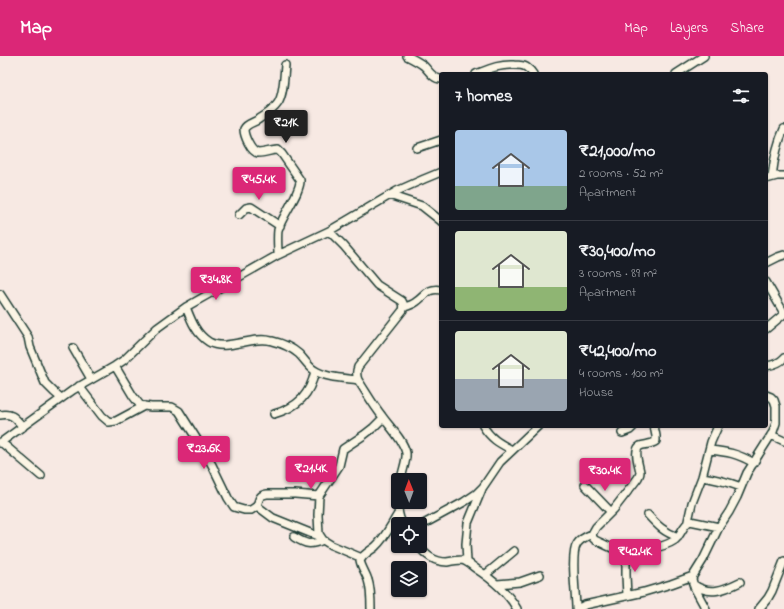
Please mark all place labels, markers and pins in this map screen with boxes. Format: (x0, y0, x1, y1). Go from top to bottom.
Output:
pin: ₹21K (262, 110, 310, 144)
pin: ₹45.4K (226, 167, 292, 201)
pin: ₹34.8K (183, 267, 249, 301)
pin: ₹23.6K (171, 436, 237, 470)
pin: ₹21.4K (278, 456, 344, 490)
pin: ₹30.4K (572, 458, 638, 492)
pin: ₹42.4K (602, 539, 668, 573)

